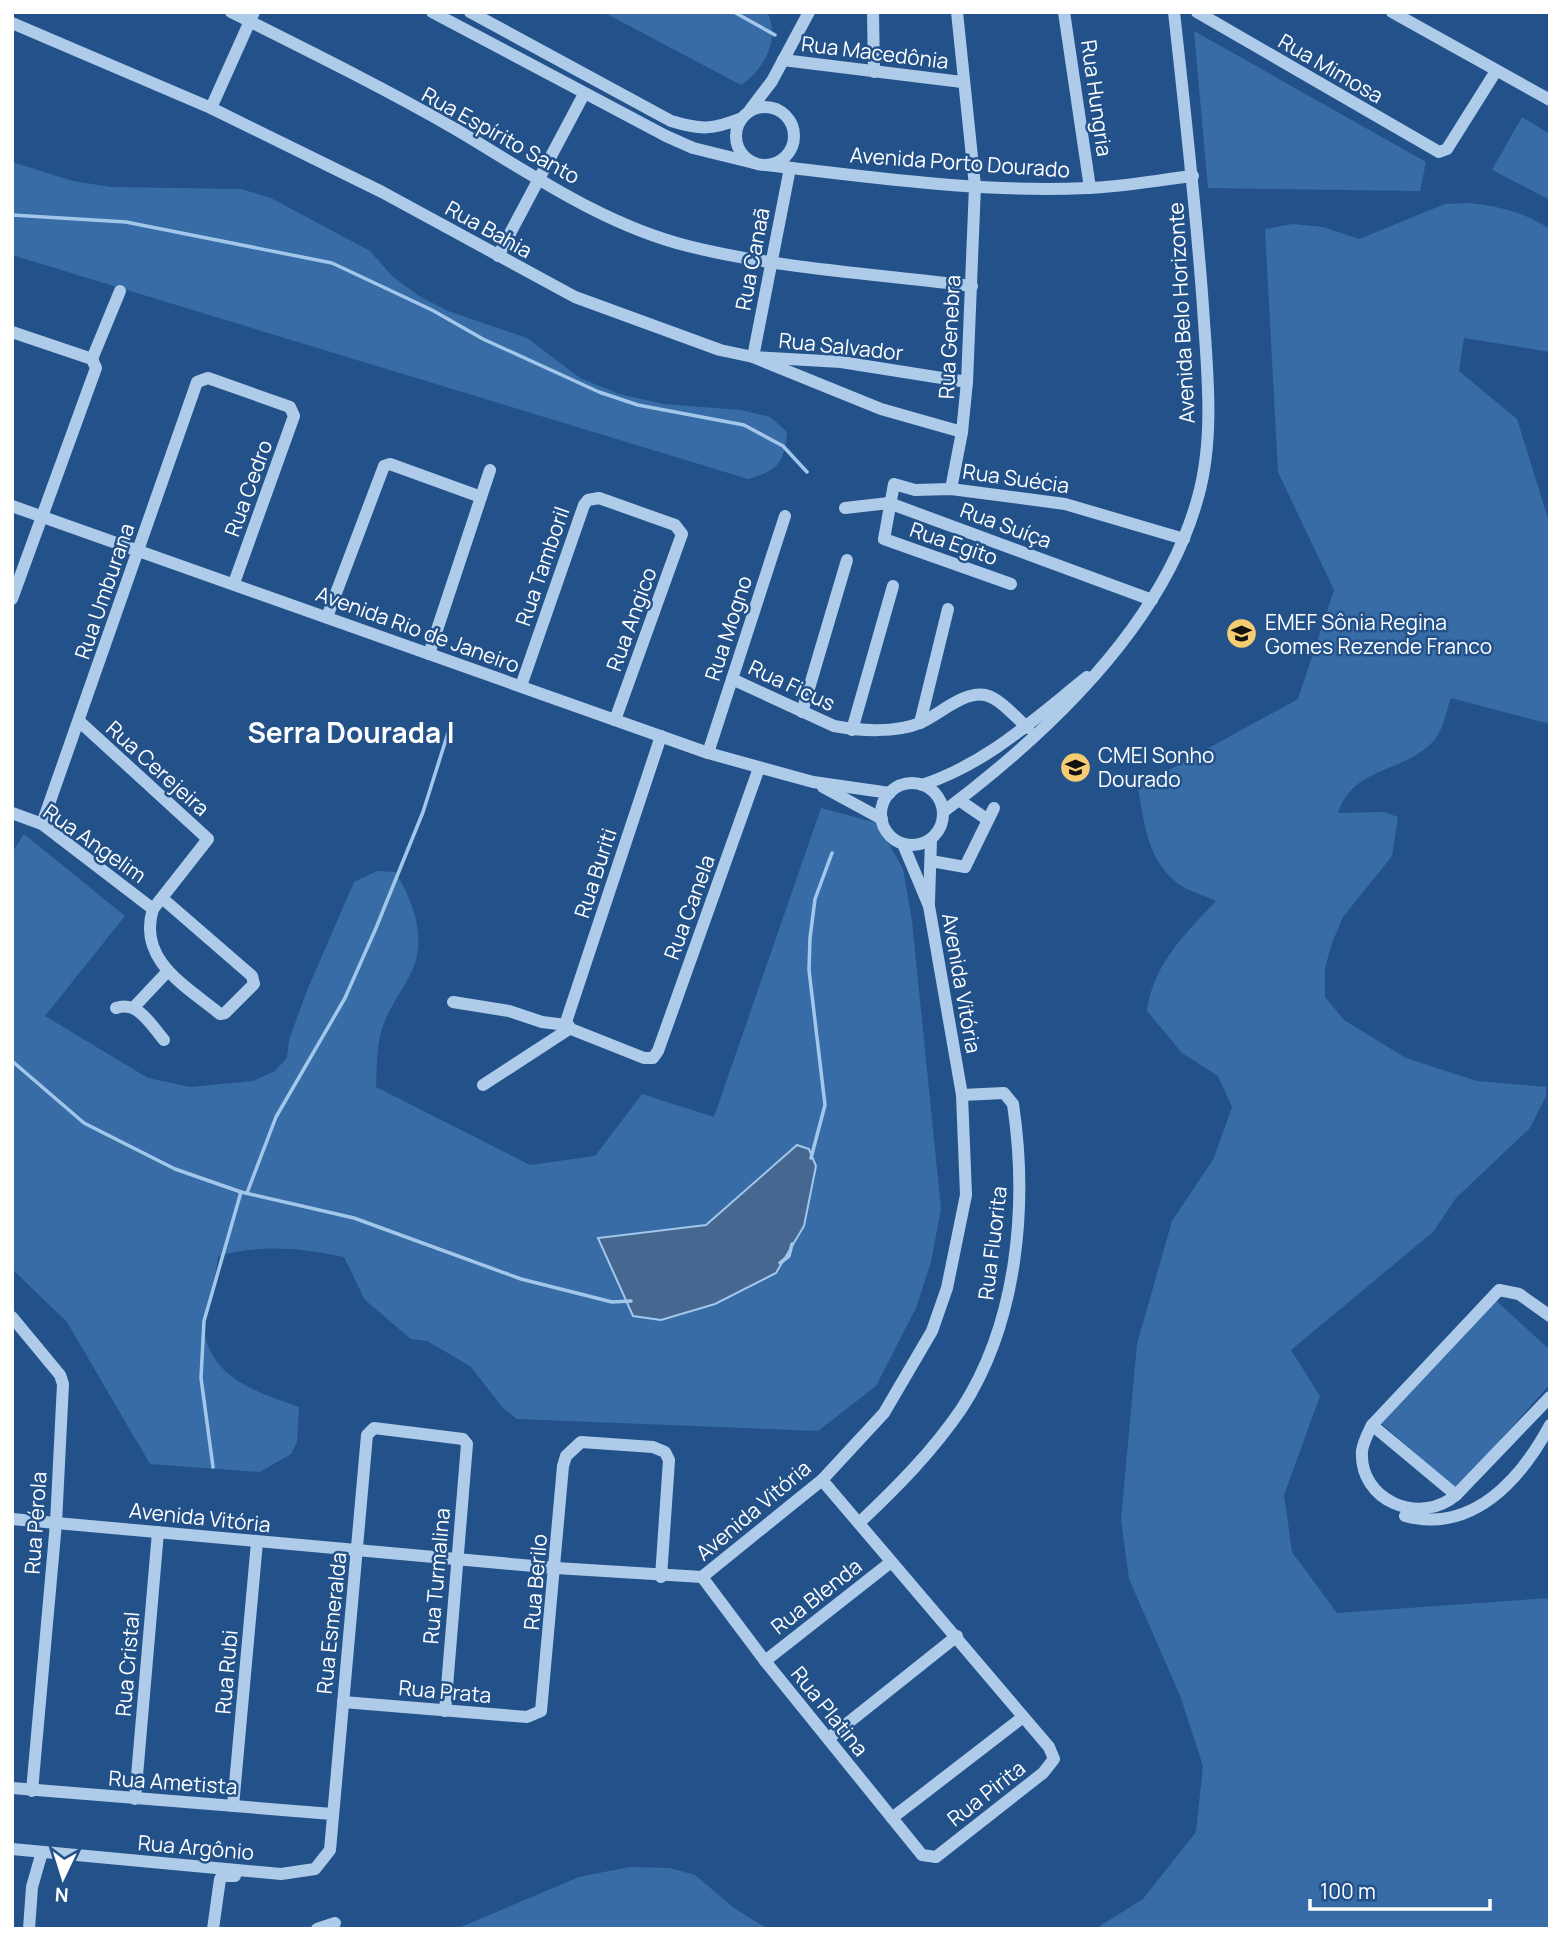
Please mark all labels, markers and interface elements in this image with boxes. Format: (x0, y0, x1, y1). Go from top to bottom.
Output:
street label: Rua Mimosa (1273, 27, 1389, 109)
street label: Rua Macedônia (800, 29, 950, 75)
street label: Rua Hungria (1075, 38, 1119, 158)
street label: Rua Espírito Santo (417, 80, 585, 190)
street label: Avenida Porto Dourado (849, 140, 1071, 184)
street label: Rua Bahia (441, 194, 537, 264)
street label: Avenida Belo Horizonte (1161, 202, 1201, 424)
street label: Rua Canaã (728, 205, 776, 313)
street label: Rua Genebra (932, 274, 966, 400)
street label: Rua Salvador (777, 326, 905, 367)
street label: Rua Cedro (218, 436, 278, 540)
street label: Rua Suécia (961, 457, 1071, 499)
street label: Rua Suíça (957, 496, 1055, 554)
street label: Rua Tamboril (509, 503, 575, 629)
street label: Rua Egito (906, 515, 1002, 571)
street label: Rua Umburana (68, 519, 140, 663)
street label: Rua Angico (599, 563, 663, 675)
street label: Rua Mogno (698, 572, 758, 684)
street label: Avenida Rio de Janeiro (312, 579, 524, 679)
place label: EMEF Sônia Regina Gomes Rezende Franco (1265, 608, 1492, 660)
school or university icon: EMEF Sônia Regina Gomes Rezende Franco (1225, 617, 1259, 651)
street label: Rua Ficus (744, 653, 840, 717)
district label: Serra Dourada I (247, 713, 455, 751)
street label: Rua Cerejeira (100, 714, 216, 822)
place label: CMEI Sonho Dourado (1098, 741, 1215, 793)
school or university icon: CMEI Sonho Dourado (1058, 750, 1092, 784)
street label: Rua Angelim (38, 797, 152, 889)
street label: Rua Buriti (567, 825, 623, 921)
street label: Rua Canela (657, 851, 721, 963)
street label: Avenida Vitória (936, 911, 988, 1055)
street label: Rua Fluorita (971, 1184, 1013, 1302)
street label: Avenida Vitória (690, 1454, 816, 1566)
street label: Rua Pérola (17, 1471, 53, 1575)
street label: Avenida Vitória (128, 1496, 272, 1538)
street label: Rua Turmalina (416, 1507, 456, 1645)
street label: Rua Berilo (517, 1533, 553, 1631)
street label: Rua Esmeralda (310, 1551, 352, 1695)
street label: Rua Blenda (765, 1552, 867, 1640)
street label: Rua Cristal (108, 1610, 146, 1718)
street label: Rua Rubi (208, 1629, 244, 1715)
street label: Rua Platina (785, 1660, 875, 1762)
street label: Rua Prata (397, 1673, 493, 1709)
street label: Rua Pirita (941, 1754, 1031, 1832)
street label: Rua Ametista (108, 1764, 238, 1800)
street label: Rua Argônio (137, 1828, 255, 1866)
north arrow (28, 1843, 98, 1913)
scale bar (1310, 1868, 1490, 1912)
text: 100 m (1320, 1877, 1376, 1905)
text: N (54, 1882, 70, 1908)

